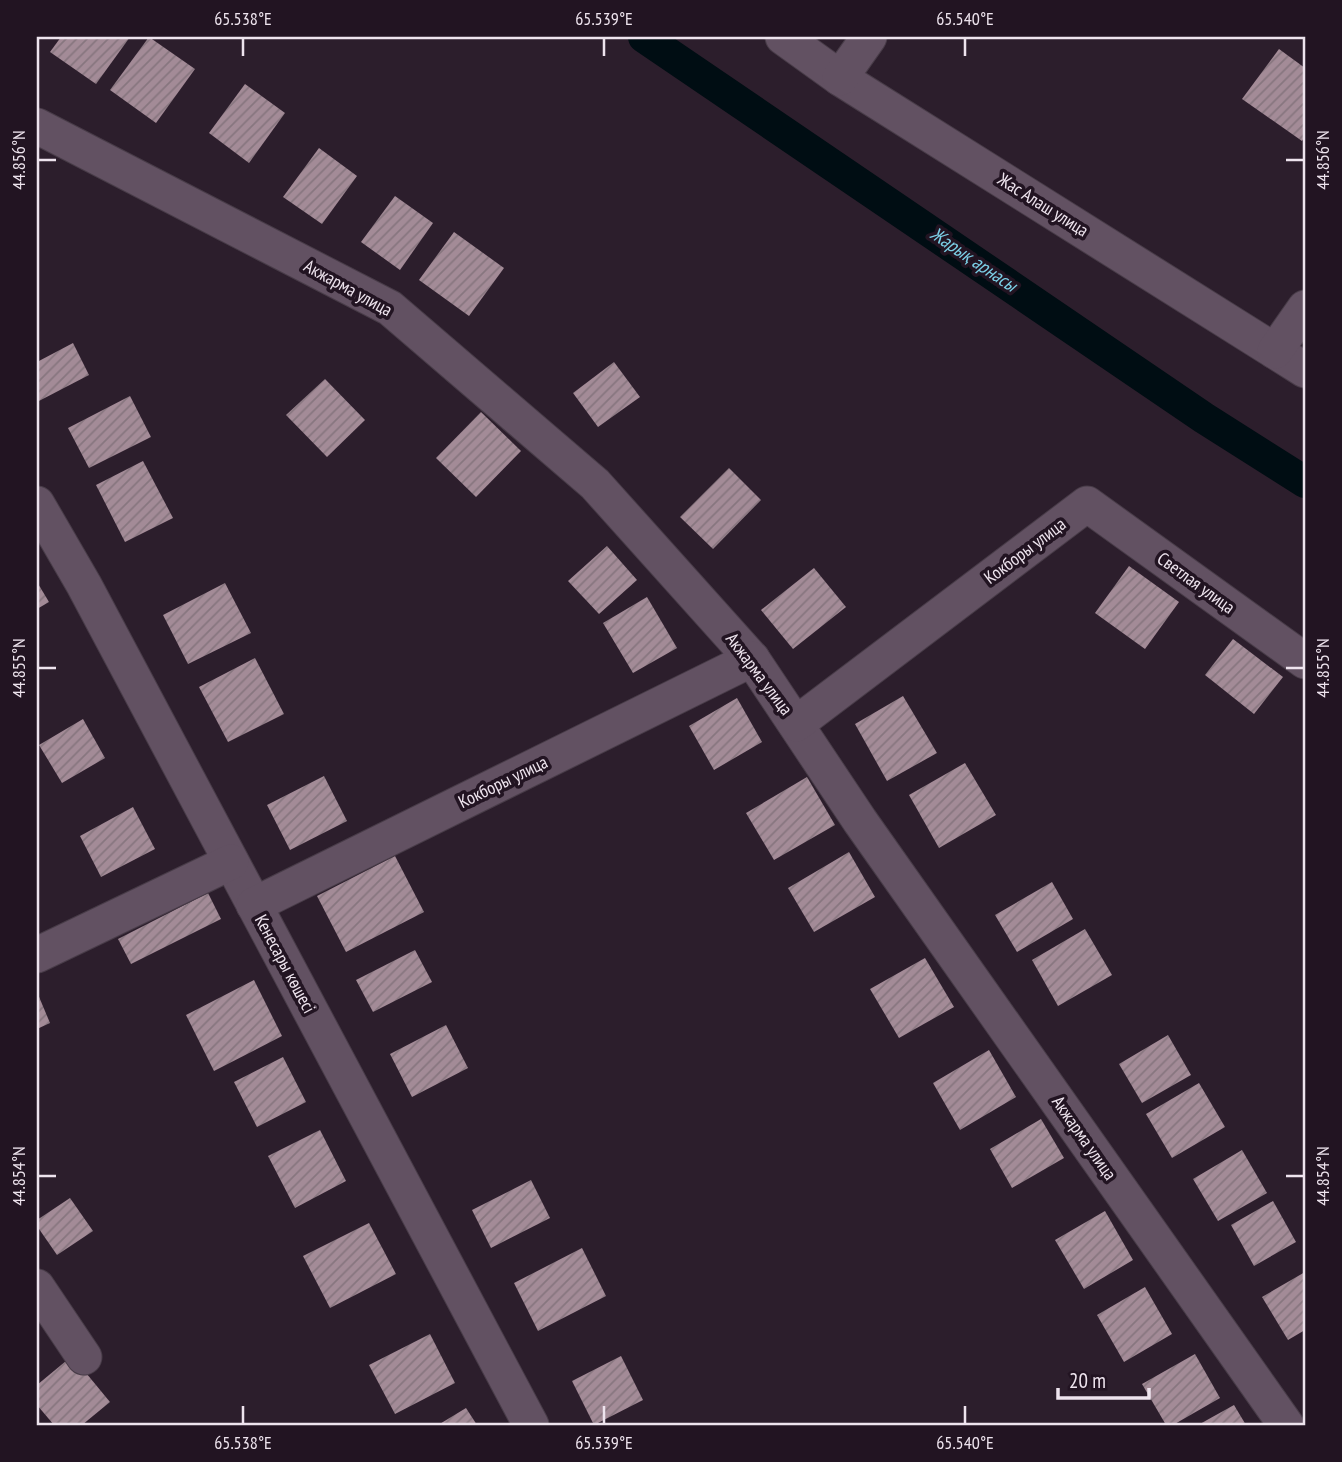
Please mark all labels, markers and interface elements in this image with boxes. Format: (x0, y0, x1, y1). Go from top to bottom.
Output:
text: 65.538°E (214, 7, 272, 30)
text: 65.539°E (575, 7, 633, 30)
text: 65.540°E (936, 7, 994, 30)
text: 44.856°N (7, 130, 30, 190)
text: 44.856°N (1311, 130, 1334, 190)
street label: Жас Алаш улица (993, 167, 1093, 242)
water label: Жарық арнасы (925, 221, 1023, 298)
street label: Акжарма улица (300, 254, 396, 321)
street label: Кокборы улица (979, 512, 1070, 589)
street label: Светлая улица (1153, 547, 1240, 618)
street label: Акжарма улица (721, 628, 798, 720)
text: 44.855°N (7, 638, 30, 698)
text: 44.855°N (1311, 638, 1334, 698)
street label: Кокборы улица (454, 750, 551, 813)
street label: Кенесары көшесі (250, 911, 321, 1017)
street label: Акжарма улица (1047, 1091, 1122, 1184)
text: 44.854°N (7, 1146, 30, 1206)
text: 44.854°N (1311, 1146, 1334, 1206)
scale bar (1058, 1357, 1150, 1401)
text: 20 m (1069, 1367, 1106, 1394)
text: 65.538°E (214, 1431, 272, 1454)
text: 65.539°E (575, 1431, 633, 1454)
text: 65.540°E (936, 1431, 994, 1454)

